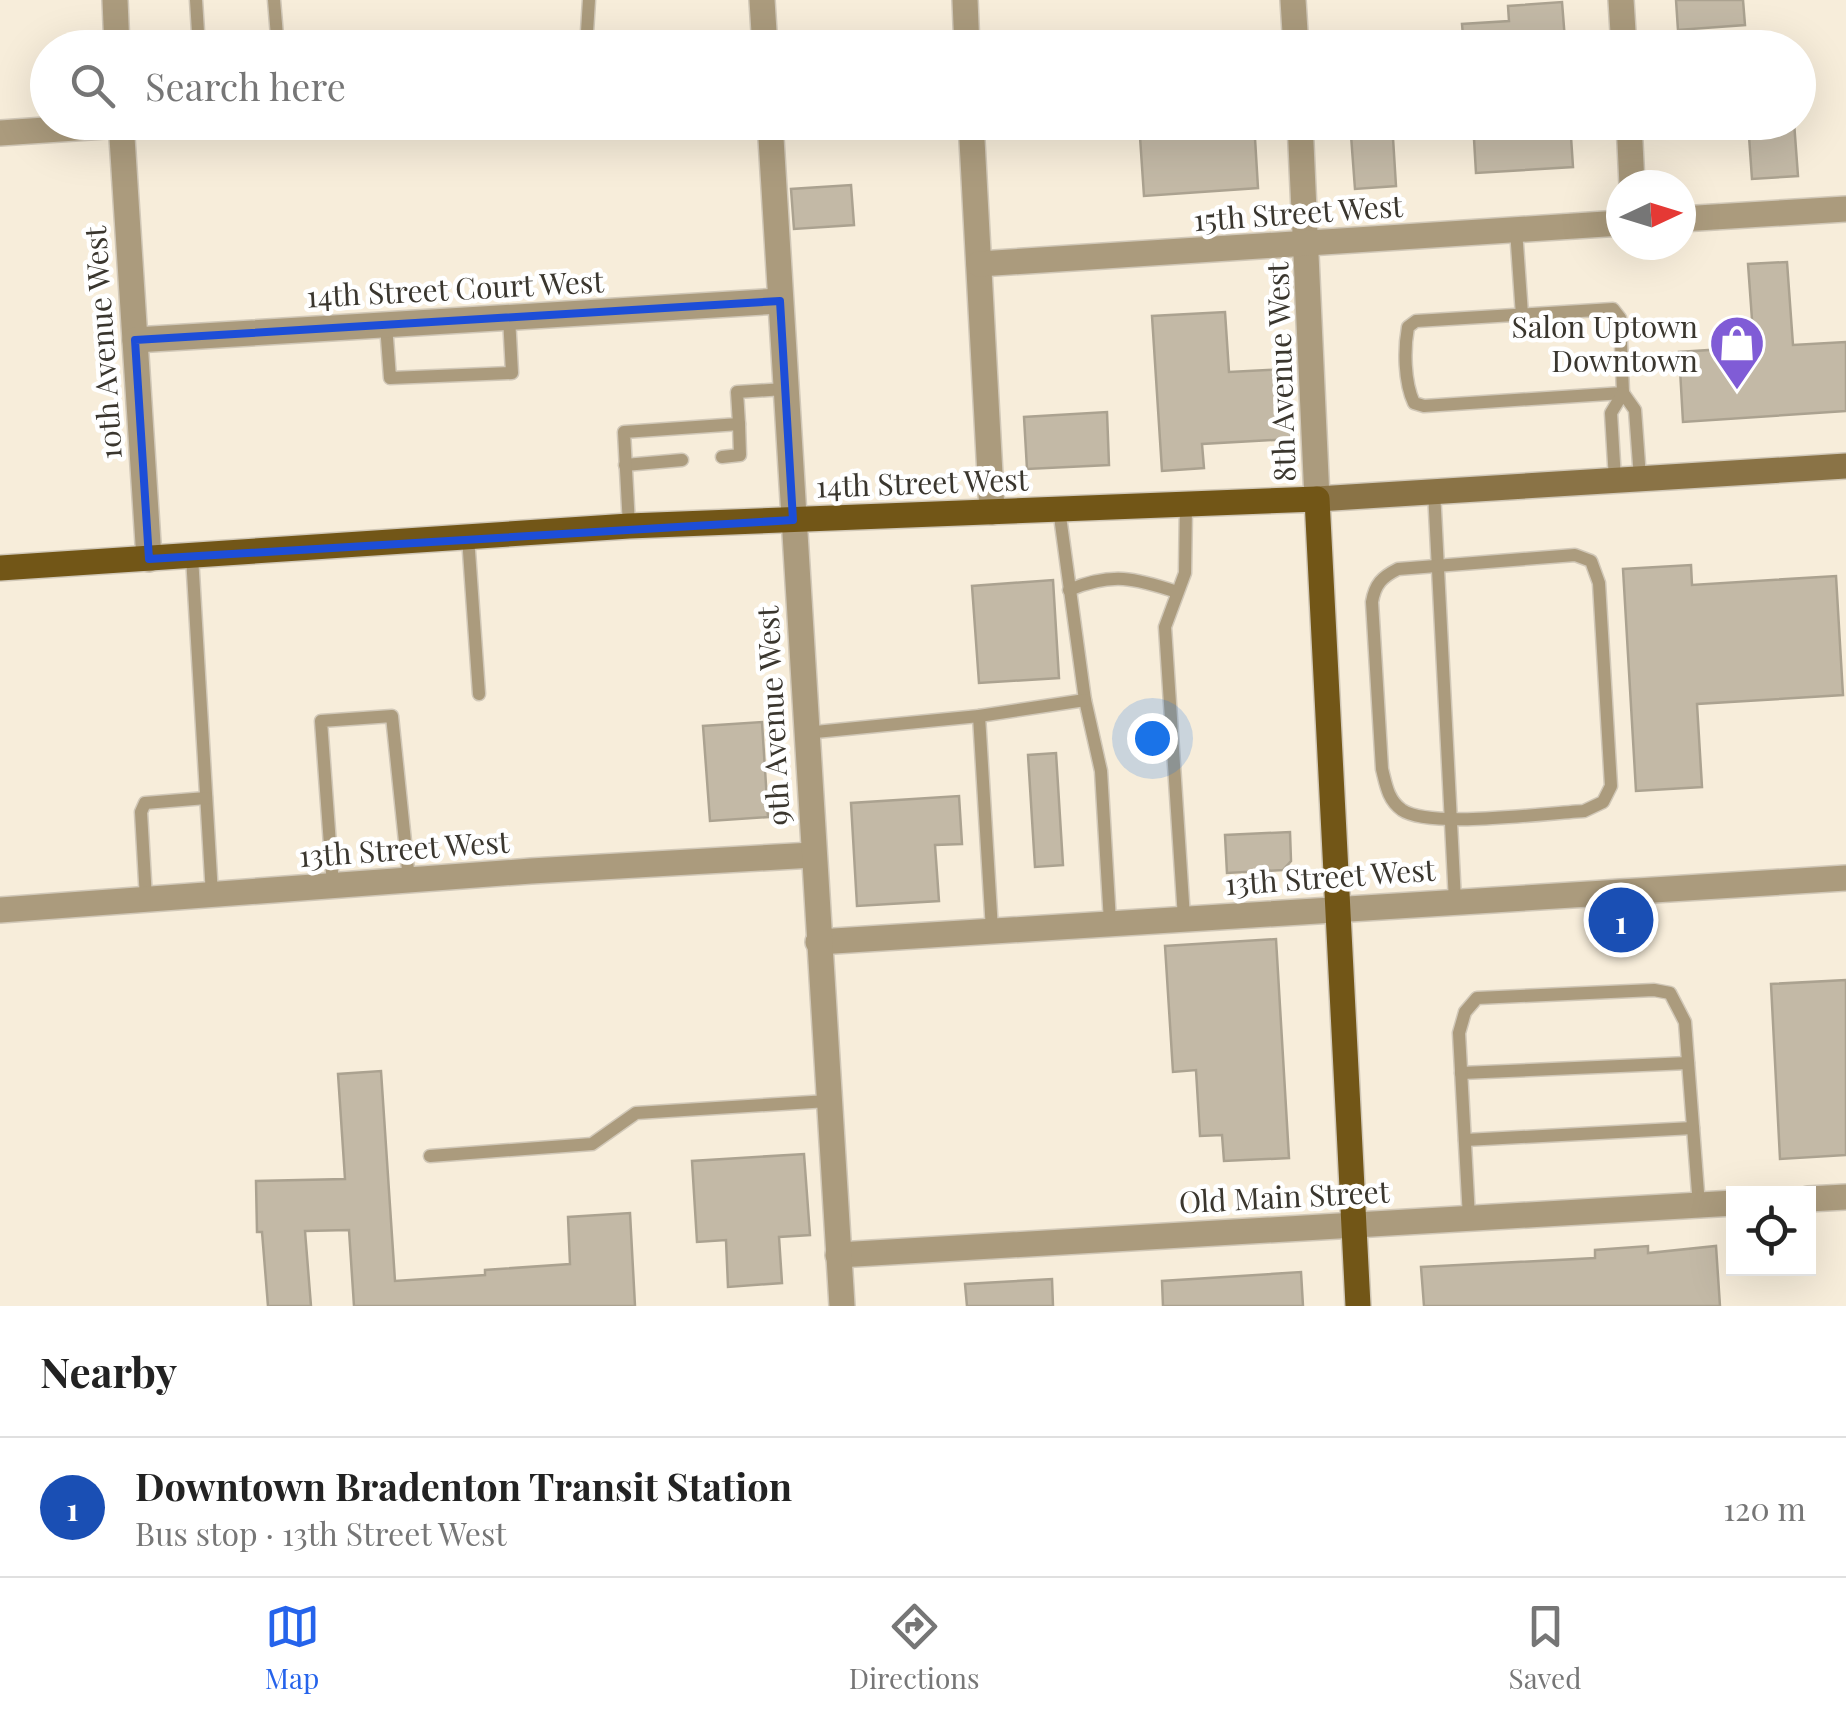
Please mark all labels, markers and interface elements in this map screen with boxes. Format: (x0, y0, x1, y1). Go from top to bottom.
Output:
search box (30, 30, 1816, 140)
icon: search (65, 58, 120, 113)
text: Search here (145, 60, 346, 111)
north arrow (1606, 170, 1696, 260)
street label: 15th Street West (1192, 185, 1404, 239)
street label: 10th Avenue West (74, 225, 130, 461)
street label: 14th Street Court West (305, 260, 605, 316)
street label: 8th Avenue West (1256, 261, 1304, 483)
place label: Salon Uptown Downtown (1511, 306, 1698, 380)
shop icon: Salon Uptown Downtown (1707, 313, 1767, 392)
street label: 14th Street West (815, 458, 1029, 506)
street label: 9th Avenue West (746, 605, 798, 827)
your location (1127, 713, 1178, 764)
street label: 13th Street West (298, 821, 511, 875)
street label: 13th Street West (1224, 849, 1437, 903)
pin: 1 (1588, 882, 1654, 958)
street label: Old Main Street (1178, 1170, 1391, 1221)
map controls (1726, 1186, 1816, 1276)
button: locate (1726, 1186, 1816, 1276)
text: Nearby (40, 1343, 177, 1399)
text: Downtown Bradenton Transit Station (135, 1460, 792, 1511)
text: 1 (66, 1486, 79, 1529)
text: 120 m (1723, 1486, 1806, 1529)
text: Bus stop · 13th Street West (135, 1511, 507, 1554)
tab: Map (265, 1599, 320, 1696)
tab: Directions (849, 1599, 979, 1696)
tab: Saved (1509, 1599, 1581, 1696)

